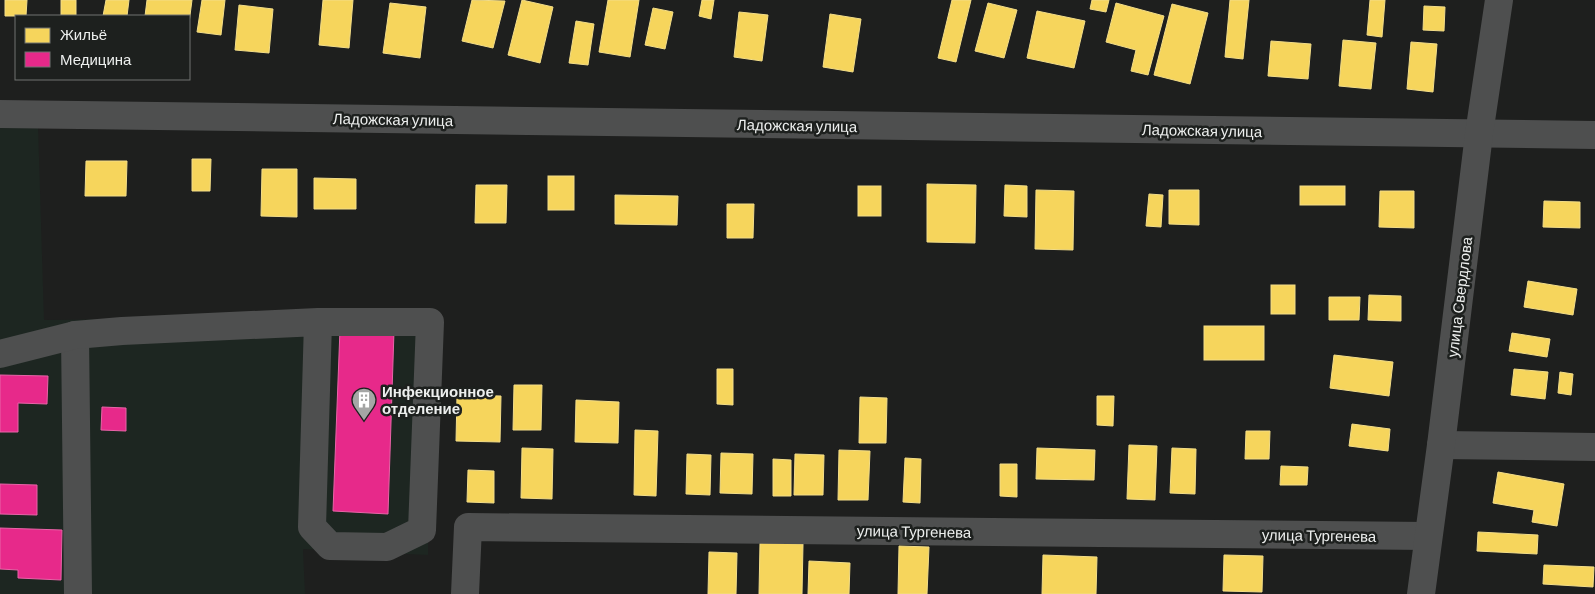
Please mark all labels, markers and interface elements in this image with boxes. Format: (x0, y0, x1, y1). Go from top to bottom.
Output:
legend (15, 15, 190, 80)
text: Жильё (60, 25, 107, 43)
text: Медицина (60, 50, 132, 68)
street label: Ладожская улица (333, 109, 454, 129)
street label: Ладожская улица (737, 115, 858, 135)
street label: Ладожская улица (1142, 120, 1263, 140)
street label: улица Свердлова (1443, 235, 1475, 358)
place label: Инфекционное отделение (382, 382, 494, 417)
building icon: Инфекционное отделение (351, 387, 377, 421)
street label: улица Тургенева (857, 521, 972, 541)
street label: улица Тургенева (1262, 525, 1377, 545)

